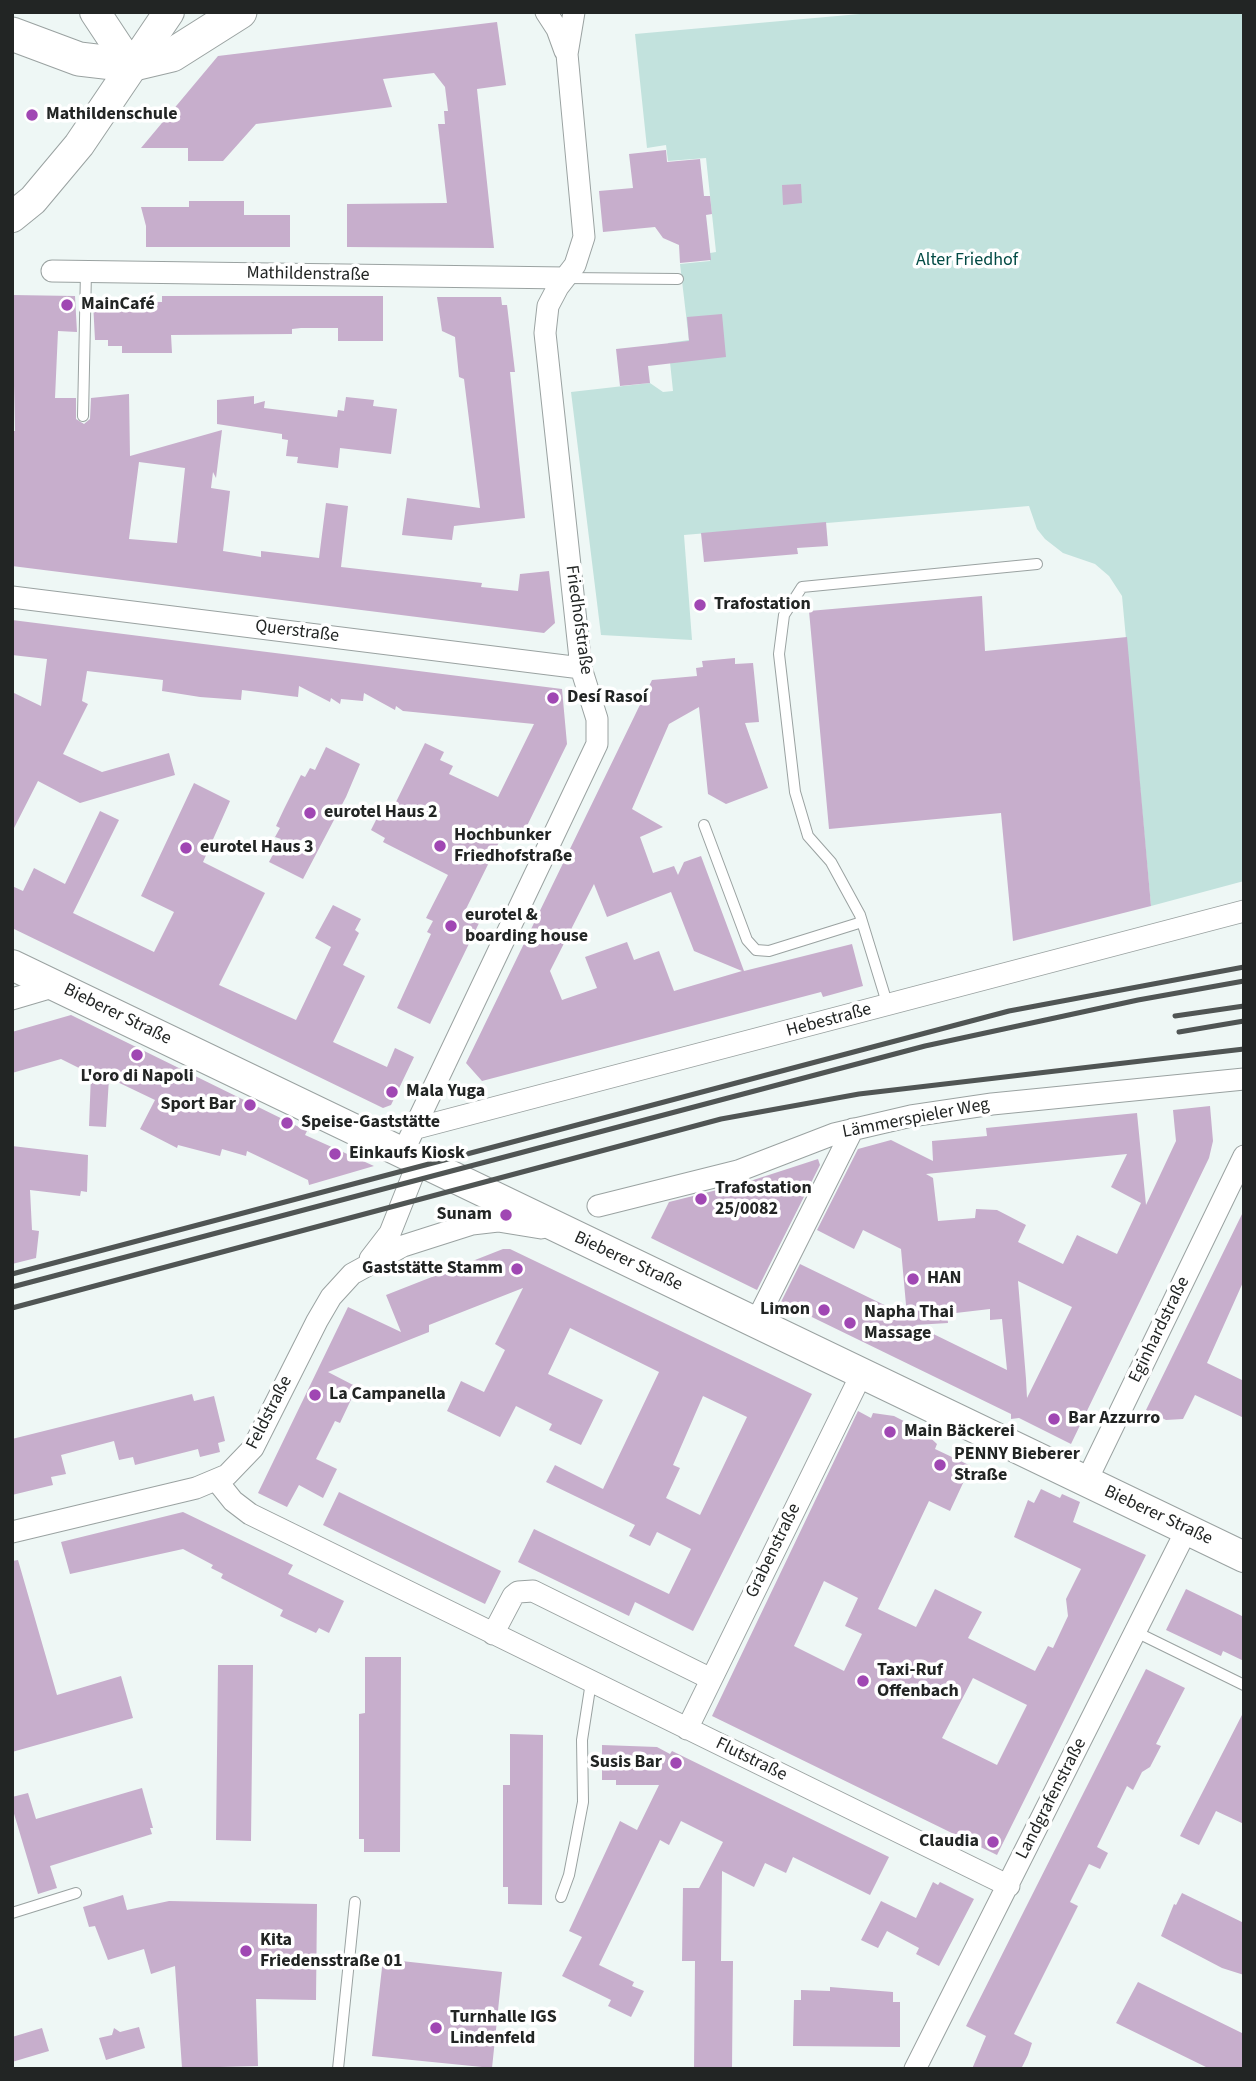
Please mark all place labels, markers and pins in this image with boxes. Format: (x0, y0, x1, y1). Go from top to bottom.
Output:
place label: Mathildenschule (46, 104, 177, 126)
marker: Mathildenschule (24, 107, 40, 123)
place label: MainCafé (81, 294, 155, 316)
marker: MainCafé (59, 297, 75, 313)
place label: Trafostation (714, 594, 811, 616)
marker: Trafostation (692, 597, 708, 613)
place label: Desí Rasoí (567, 687, 648, 709)
marker: Desí Rasoí (545, 690, 561, 706)
place label: eurotel Haus 2 (324, 802, 438, 824)
marker: eurotel Haus 2 (302, 805, 318, 821)
place label: Hochbunker Friedhofstraße (454, 825, 572, 868)
place label: eurotel Haus 3 (200, 837, 314, 859)
marker: Hochbunker Friedhofstraße (432, 838, 448, 854)
marker: eurotel Haus 3 (178, 840, 194, 856)
place label: eurotel & boarding house (465, 905, 588, 948)
marker: eurotel & boarding house (443, 918, 459, 934)
marker: L'oro di Napoli (129, 1047, 145, 1063)
place label: L'oro di Napoli (80, 1066, 194, 1088)
place label: Mala Yuga (406, 1081, 485, 1103)
marker: Mala Yuga (384, 1084, 400, 1100)
place label: Sport Bar (160, 1094, 236, 1116)
marker: Sport Bar (242, 1097, 258, 1113)
place label: Speise-Gaststätte (301, 1112, 440, 1134)
marker: Speise-Gaststätte (279, 1115, 295, 1131)
place label: Einkaufs Kiosk (349, 1143, 465, 1165)
marker: Einkaufs Kiosk (327, 1146, 343, 1162)
place label: Trafostation 25/0082 (715, 1178, 812, 1220)
marker: Trafostation 25/0082 (693, 1191, 709, 1207)
place label: Sunam (437, 1204, 492, 1226)
marker: Sunam (498, 1207, 514, 1223)
place label: Gaststätte Stamm (362, 1258, 503, 1280)
marker: Gaststätte Stamm (509, 1261, 525, 1277)
place label: HAN (927, 1268, 961, 1290)
marker: HAN (905, 1271, 921, 1287)
place label: Limon (760, 1299, 810, 1321)
marker: Limon (816, 1302, 832, 1318)
place label: Napha Thai Massage (864, 1302, 954, 1344)
marker: Napha Thai Massage (842, 1315, 858, 1331)
place label: La Campanella (329, 1384, 446, 1406)
marker: La Campanella (307, 1387, 323, 1403)
place label: Bar Azzurro (1068, 1408, 1160, 1430)
marker: Bar Azzurro (1046, 1411, 1062, 1427)
place label: Main Bäckerei (904, 1421, 1015, 1443)
marker: Main Bäckerei (882, 1424, 898, 1440)
place label: PENNY Bieberer Straße (954, 1444, 1080, 1486)
marker: PENNY Bieberer Straße (932, 1457, 948, 1473)
place label: Taxi-Ruf Offenbach (877, 1660, 959, 1702)
marker: Taxi-Ruf Offenbach (855, 1673, 871, 1689)
place label: Susis Bar (590, 1752, 662, 1774)
marker: Susis Bar (668, 1755, 684, 1771)
place label: Claudia (919, 1831, 979, 1853)
marker: Claudia (985, 1834, 1001, 1850)
place label: Kita Friedensstraße 01 (260, 1930, 402, 1972)
marker: Kita Friedensstraße 01 (238, 1943, 254, 1959)
place label: Turnhalle IGS Lindenfeld (450, 2007, 557, 2050)
marker: Turnhalle IGS Lindenfeld (428, 2020, 444, 2036)

